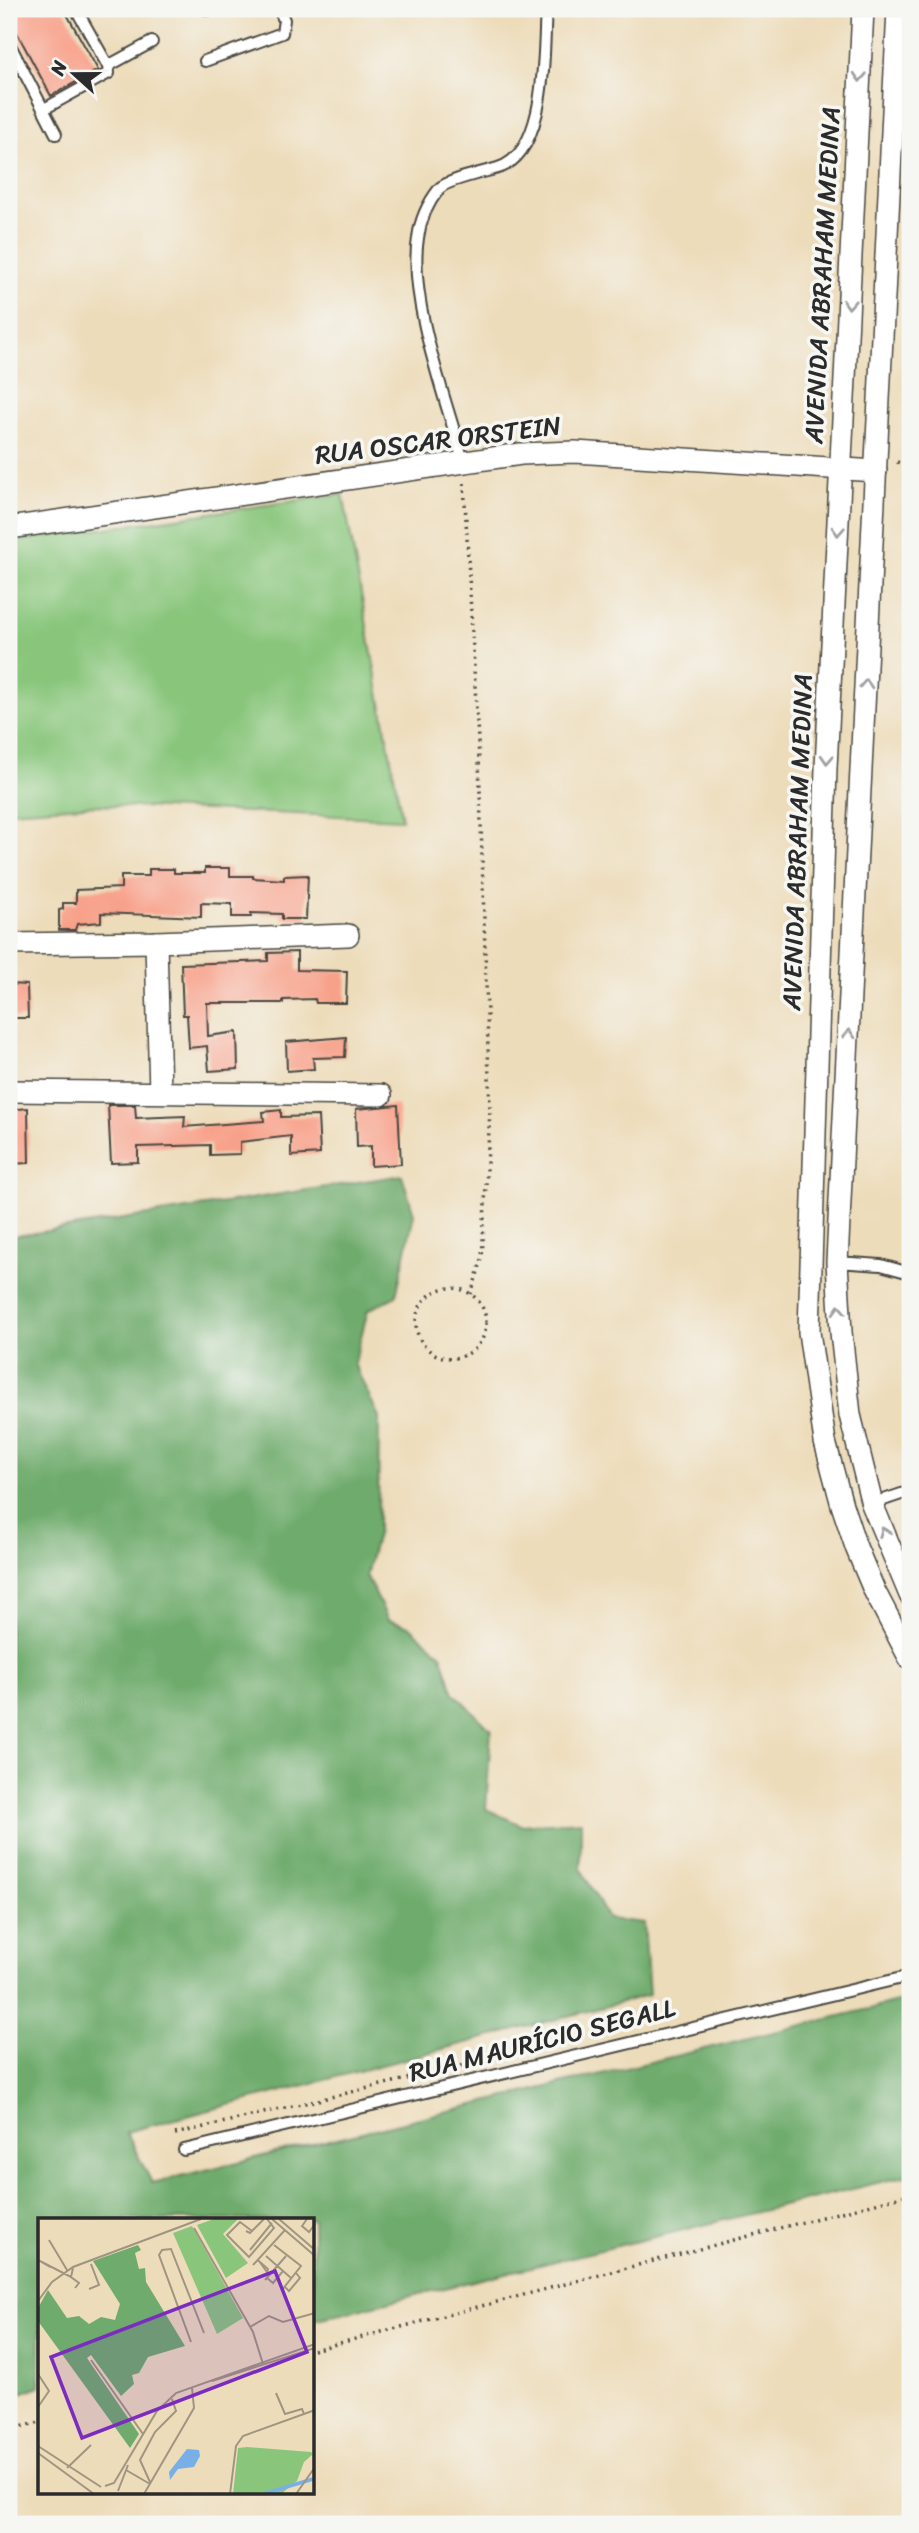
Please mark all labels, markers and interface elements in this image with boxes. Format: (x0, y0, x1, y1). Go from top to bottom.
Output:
north arrow (38, 38, 108, 108)
text: N (40, 55, 77, 81)
one-way arrow (852, 72, 867, 83)
street label: AVENIDA ABRAHAM MEDINA (790, 105, 854, 446)
one-way arrow (841, 299, 856, 310)
street label: RUA OSCAR ORSTEIN (312, 402, 564, 478)
one-way arrow (830, 526, 845, 537)
street label: AVENIDA ABRAHAM MEDINA (768, 673, 826, 1012)
one-way arrow (858, 679, 873, 690)
one-way arrow (819, 753, 834, 764)
one-way arrow (841, 1028, 856, 1039)
one-way arrow (832, 1304, 847, 1315)
one-way arrow (878, 1527, 892, 1539)
street label: RUA MAURÍCIO SEGALL (404, 1985, 680, 2095)
inset map (38, 2218, 315, 2494)

